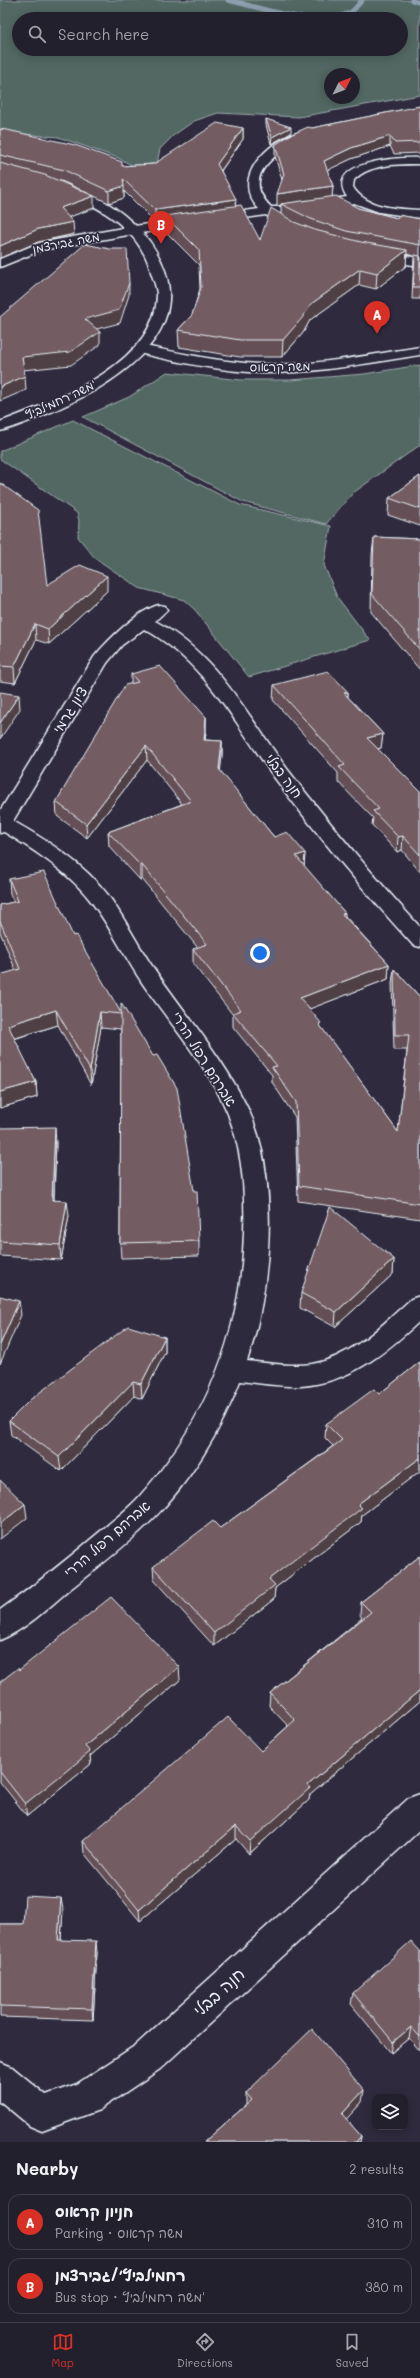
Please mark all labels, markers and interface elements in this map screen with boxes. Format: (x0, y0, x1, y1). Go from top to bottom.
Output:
search box (12, 12, 408, 56)
icon: search (26, 23, 48, 45)
text: Search here (58, 24, 149, 44)
north arrow (324, 68, 360, 104)
pin: B (148, 211, 174, 244)
street label: משה גבירצמן (31, 228, 101, 257)
pin: A (364, 301, 390, 334)
street label: משה קראוס (249, 357, 311, 376)
street label: משה רחמילביץ' (23, 376, 98, 422)
street label: ציון גרמי (48, 683, 91, 737)
street label: חנה בבלי (261, 750, 307, 802)
your location (250, 943, 270, 963)
street label: אברהם רפול הררי (168, 1008, 241, 1110)
street label: אברהם רפול הררי (60, 1496, 154, 1581)
street label: חנה בבלי (188, 1962, 249, 2020)
map controls (372, 2094, 408, 2130)
button: layers (372, 2094, 408, 2130)
text: Nearby (16, 2157, 78, 2179)
text: 2 results (349, 2160, 404, 2177)
text: חניון קראוס (55, 2201, 133, 2221)
text: A (25, 2214, 35, 2231)
text: 310 m (367, 2214, 403, 2231)
text: Parking · משה קראוס (55, 2224, 183, 2241)
text: רחמילביץ׳/גבירצמן (55, 2265, 185, 2285)
text: B (26, 2278, 34, 2295)
text: 380 m (365, 2278, 403, 2295)
text: Bus stop · משה רחמילביץ' (55, 2288, 205, 2305)
tab: Map (52, 2331, 74, 2370)
tab: Directions (177, 2331, 233, 2370)
tab: Saved (336, 2331, 368, 2370)

